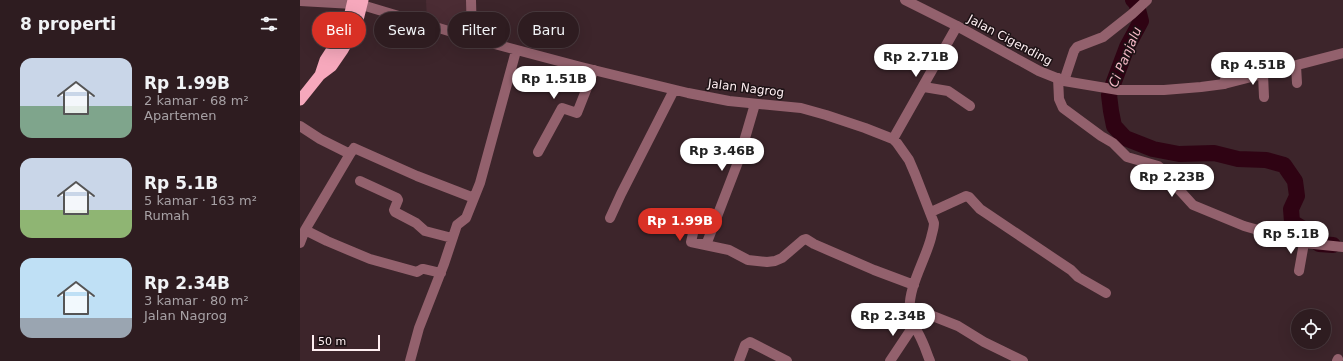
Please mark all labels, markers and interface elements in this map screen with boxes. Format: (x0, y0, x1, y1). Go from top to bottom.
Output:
street label: Jalan Cigending (965, 11, 1055, 68)
chip: Beli (312, 12, 366, 48)
chip: Sewa (374, 12, 440, 48)
chip: Filter (448, 12, 510, 48)
chip: Baru (518, 12, 579, 48)
icon: filters (258, 13, 280, 35)
text: 8 properti (20, 14, 116, 34)
water label: Ci Panjalu (1106, 24, 1144, 90)
pin: Rp 2.71B (875, 44, 957, 78)
text: Rp 2.71B (883, 49, 949, 64)
pin: Rp 4.51B (1212, 52, 1294, 86)
text: Rp 4.51B (1220, 57, 1286, 72)
pin: Rp 1.51B (513, 66, 595, 100)
text: Rp 1.51B (521, 71, 587, 86)
text: Rp 1.99B (144, 73, 230, 93)
icon: home (52, 74, 100, 122)
street label: Jalan Nagrog (706, 76, 785, 100)
text: 2 kamar · 68 m² (144, 93, 249, 108)
text: Apartemen (144, 108, 216, 123)
pin: Rp 3.46B (681, 138, 763, 172)
text: Rp 3.46B (689, 143, 755, 158)
pin: Rp 2.23B (1131, 164, 1213, 198)
text: Rp 2.23B (1139, 169, 1205, 184)
text: Rp 5.1B (144, 173, 218, 193)
icon: home (52, 174, 100, 222)
text: 5 kamar · 163 m² (144, 193, 257, 208)
text: Rumah (144, 208, 190, 223)
pin: Rp 1.99B (639, 208, 721, 242)
text: Rp 1.99B (647, 213, 713, 228)
pin: Rp 5.1B (1254, 221, 1328, 255)
text: Rp 5.1B (1263, 226, 1319, 241)
text: Rp 2.34B (144, 273, 230, 293)
icon: home (52, 274, 100, 322)
text: 3 kamar · 80 m² (144, 293, 249, 308)
pin: Rp 2.34B (852, 303, 934, 337)
text: Jalan Nagrog (144, 308, 227, 323)
text: Rp 2.34B (860, 308, 926, 323)
map controls (1291, 309, 1331, 349)
button: locate (1291, 309, 1331, 349)
scale bar (312, 333, 380, 352)
text: 50 m (318, 335, 346, 348)

